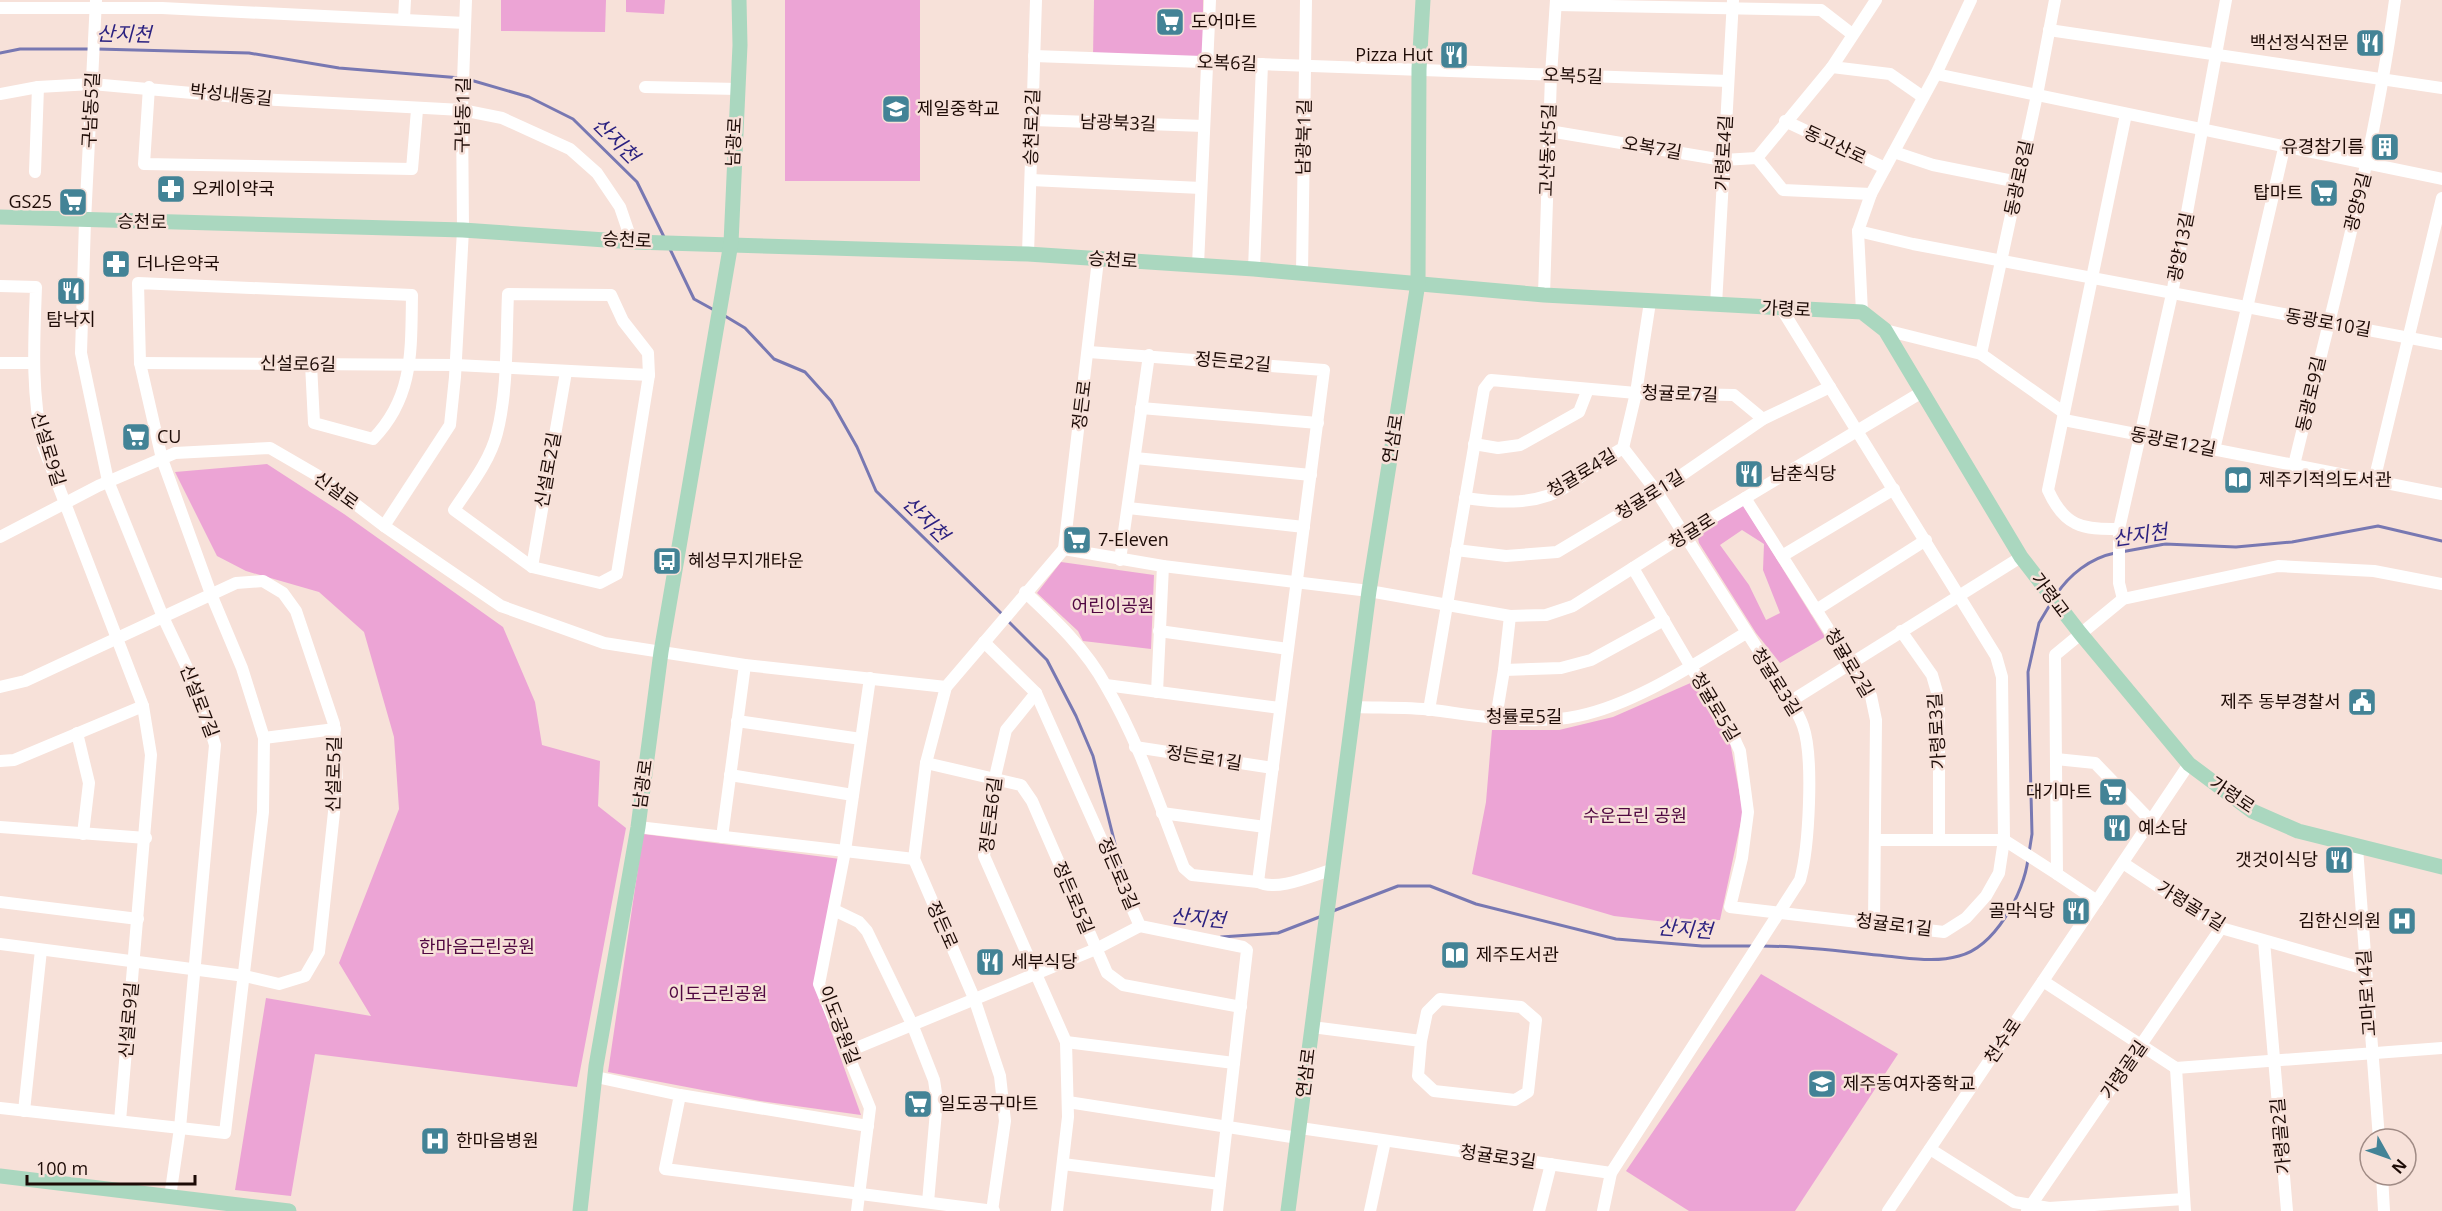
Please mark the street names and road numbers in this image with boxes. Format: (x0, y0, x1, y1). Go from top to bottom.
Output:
street label: 오복6길 (1197, 49, 1257, 75)
street label: 오복5길 (1543, 62, 1603, 88)
street label: 구남동5길 (76, 71, 104, 149)
street label: 구남동1길 (449, 77, 475, 153)
street label: 박성내동길 (189, 78, 274, 110)
street label: 승천로2길 (1018, 88, 1044, 166)
street label: 남광북1길 (1290, 99, 1316, 175)
street label: 고산동산5길 (1533, 103, 1561, 197)
street label: 남광북3길 (1079, 109, 1157, 135)
street label: 가령로4길 (1709, 114, 1737, 192)
street label: 남광로 (720, 117, 746, 167)
street label: 동고산로 (1800, 119, 1871, 169)
street label: 오복7길 (1621, 130, 1684, 164)
street label: 동광로8길 (1998, 138, 2038, 218)
street label: 광양9길 (2338, 170, 2376, 234)
street label: 승천로 (117, 209, 167, 233)
street label: 광양13길 (2162, 210, 2199, 284)
street label: 승천로 (602, 226, 652, 252)
street label: 승천로 (1087, 245, 1139, 273)
street label: 가령로 (1761, 295, 1811, 321)
street label: 동광로10길 (2283, 303, 2373, 341)
street label: 정든로2길 (1194, 346, 1272, 376)
street label: 신설로6길 (260, 350, 336, 376)
street label: 동광로9길 (2290, 354, 2330, 434)
street label: 정든로 (1066, 379, 1096, 431)
street label: 청귤로7길 (1641, 380, 1719, 406)
street label: 신설로9길 (26, 409, 72, 489)
street label: 연삼로 (1376, 412, 1408, 465)
street label: 동광로12길 (2128, 421, 2218, 461)
street label: 신설로2길 (529, 430, 565, 510)
street label: 청귤로4길 (1542, 442, 1620, 502)
street label: 청귤로1길 (1611, 464, 1688, 525)
street label: 신설로 (309, 466, 364, 515)
street label: 청귤로 (1664, 507, 1719, 553)
street label: 가령교 (2026, 567, 2075, 621)
street label: 청귤로2길 (1820, 623, 1880, 701)
street label: 청귤로3길 (1746, 643, 1807, 720)
street label: 신설로7길 (175, 661, 225, 741)
street label: 청귤로5길 (1686, 667, 1746, 745)
street label: 가령로3길 (1922, 692, 1950, 770)
street label: 청률로5길 (1486, 704, 1562, 728)
street label: 신설로5길 (320, 736, 346, 812)
street label: 정든로1길 (1164, 739, 1244, 775)
street label: 남광로 (627, 758, 657, 810)
street label: 가령로 (2205, 770, 2260, 818)
street label: 정든로6길 (973, 775, 1007, 854)
street label: 정든로3길 (1093, 834, 1145, 914)
street label: 정든로5길 (1048, 858, 1100, 938)
street label: 가령골1길 (2153, 875, 2230, 936)
street label: 정든로 (922, 897, 964, 952)
street label: 청귤로1길 (1855, 907, 1934, 941)
street label: 고마로14길 (2351, 949, 2381, 1037)
street label: 신설로9길 (113, 981, 143, 1059)
street label: 이도공원길 (814, 982, 866, 1068)
street label: 천수로 (1978, 1013, 2026, 1068)
street label: 가령골길 (2094, 1035, 2152, 1103)
street label: 연삼로 (1290, 1047, 1320, 1099)
street label: 가령골2길 (2265, 1097, 2295, 1175)
street label: 청귤로3길 (1459, 1139, 1538, 1173)

